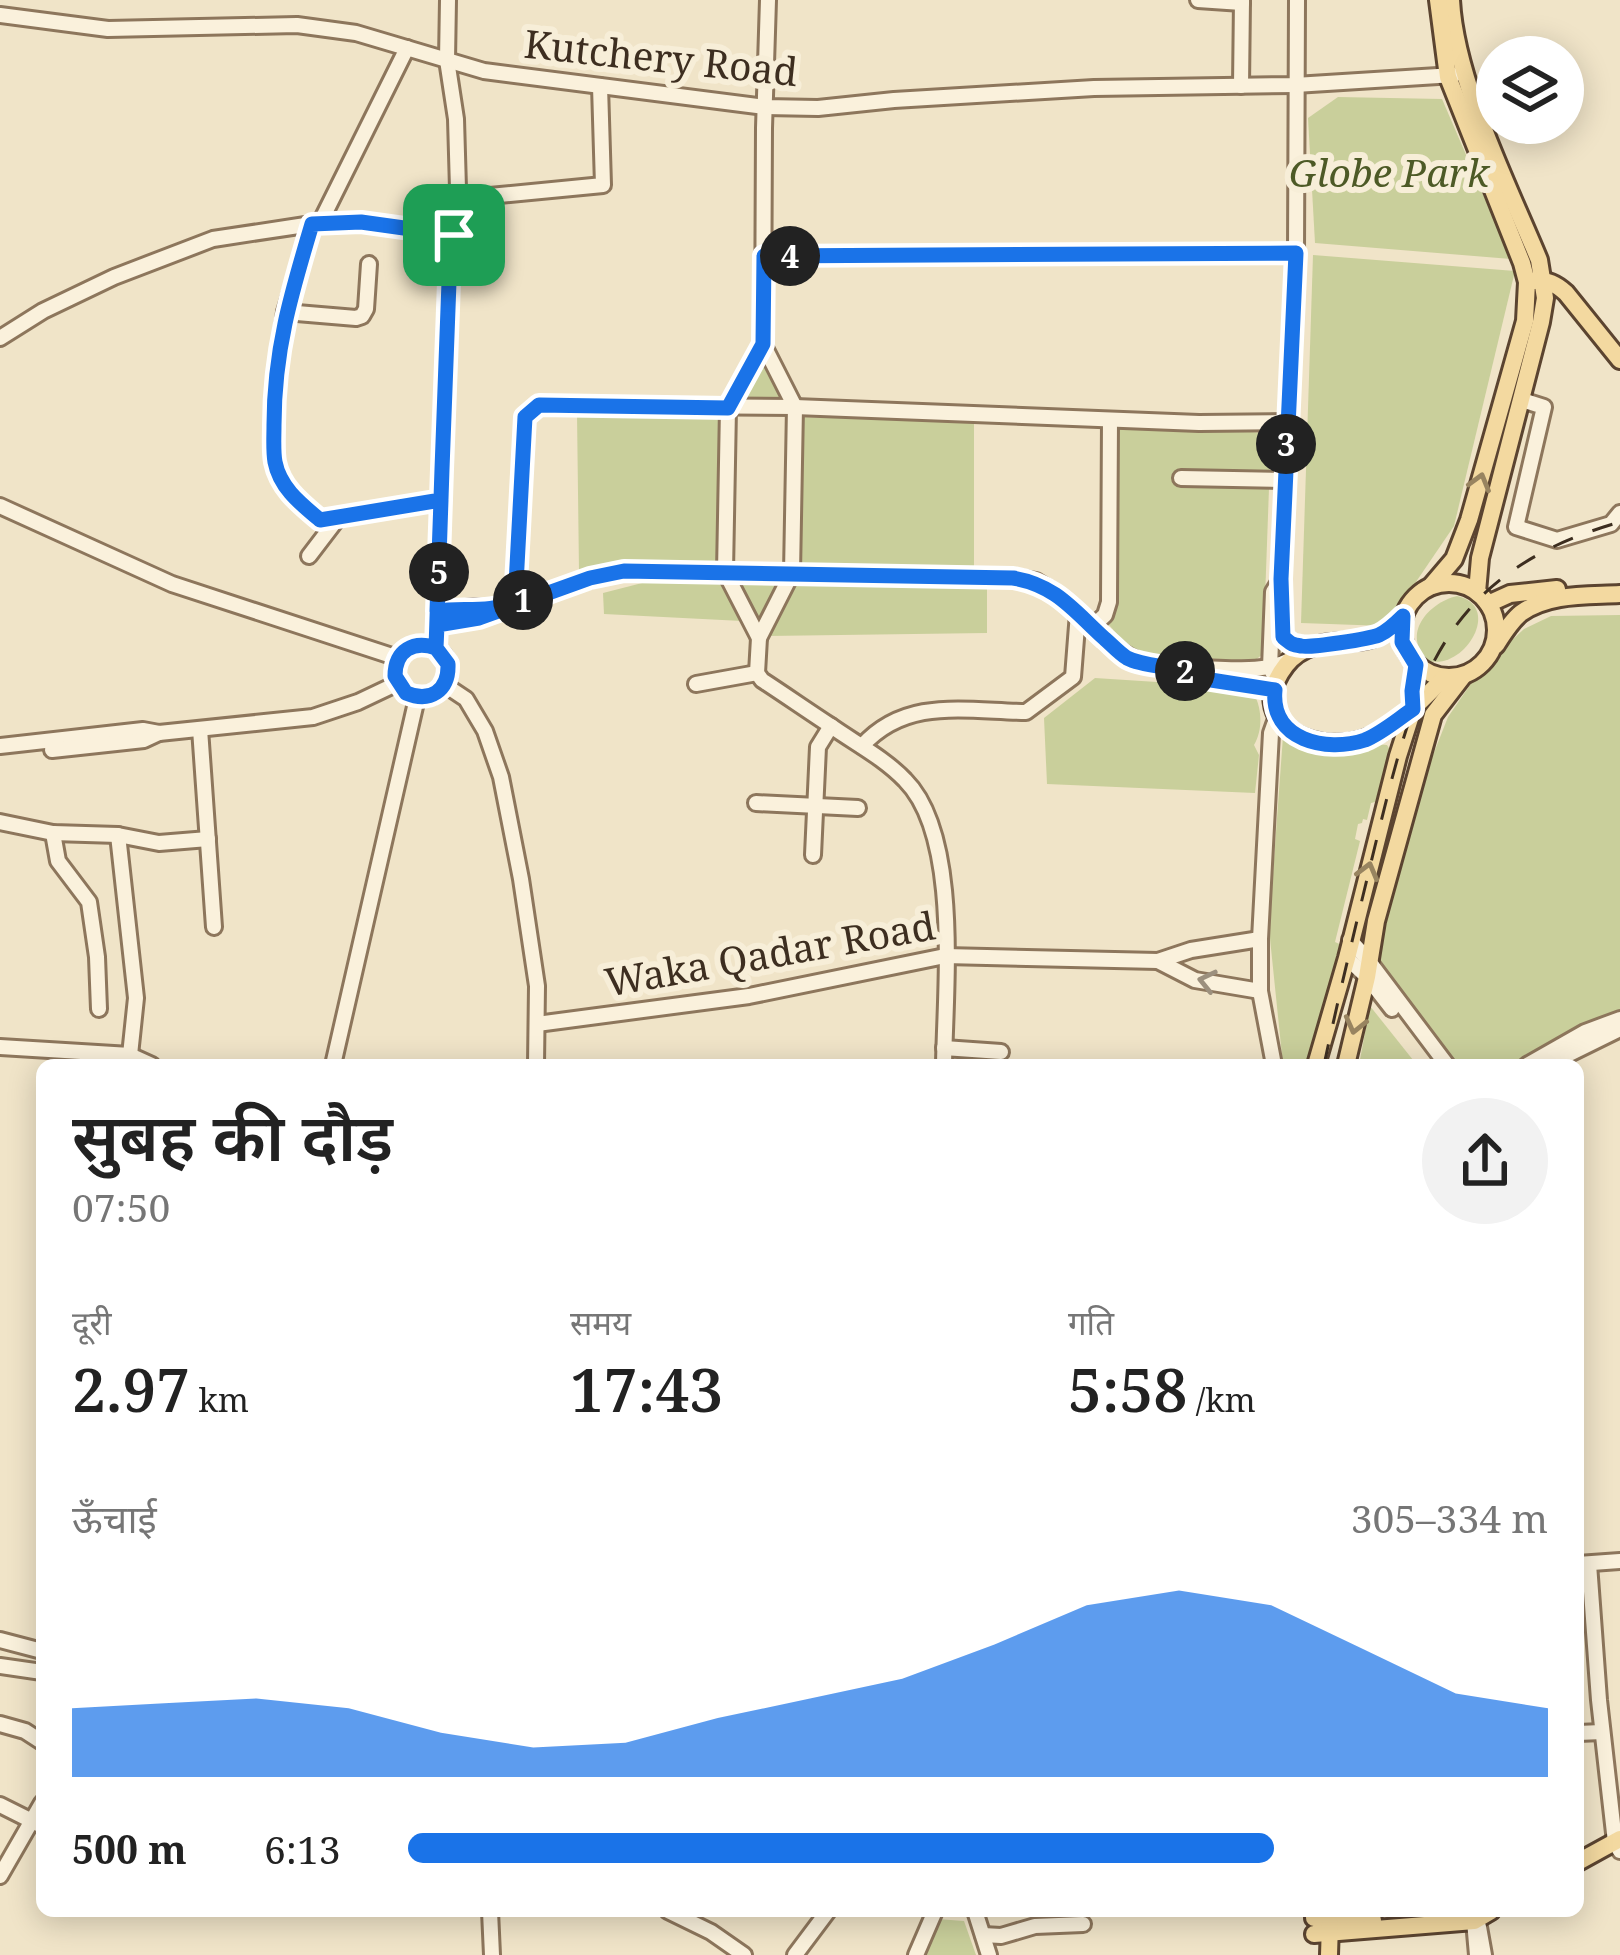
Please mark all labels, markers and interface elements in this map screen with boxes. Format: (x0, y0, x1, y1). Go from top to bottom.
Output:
street label: Kutchery Road (522, 16, 800, 97)
map controls (1476, 36, 1584, 144)
button: layers (1476, 36, 1584, 144)
park label: Globe Park (1289, 145, 1491, 198)
pin (403, 184, 505, 286)
icon: arrive (421, 202, 487, 268)
pin: 4 (760, 226, 820, 286)
text: 4 (781, 233, 799, 278)
pin: 3 (1256, 414, 1316, 474)
text: 3 (1277, 421, 1295, 466)
one-way arrow (1466, 472, 1491, 493)
pin: 5 (409, 542, 469, 602)
text: 5 (430, 549, 448, 594)
pin: 1 (493, 570, 553, 630)
text: 1 (514, 577, 532, 622)
pin: 2 (1155, 641, 1215, 701)
text: 2 (1176, 648, 1194, 693)
one-way arrow (1353, 861, 1378, 882)
street label: Waka Qadar Road (601, 897, 939, 1008)
one-way arrow (1197, 970, 1218, 995)
one-way arrow (1344, 1015, 1369, 1035)
text: सुबह की दौड़ (72, 1090, 393, 1180)
button: share (1422, 1098, 1548, 1224)
text: 07:50 (72, 1180, 170, 1233)
text: दूरी (72, 1300, 112, 1345)
text: समय (570, 1300, 631, 1345)
text: गति (1068, 1300, 1114, 1345)
text: 2.97 (72, 1348, 190, 1430)
text: 17:43 (570, 1348, 723, 1430)
text: 5:58 (1068, 1348, 1187, 1430)
text: km (190, 1377, 249, 1422)
text: /km (1187, 1377, 1256, 1422)
text: ऊँचाई (72, 1491, 157, 1544)
text: 305–334 m (1351, 1491, 1548, 1544)
text: 500 m (72, 1822, 187, 1875)
text: 6:13 (264, 1822, 341, 1875)

